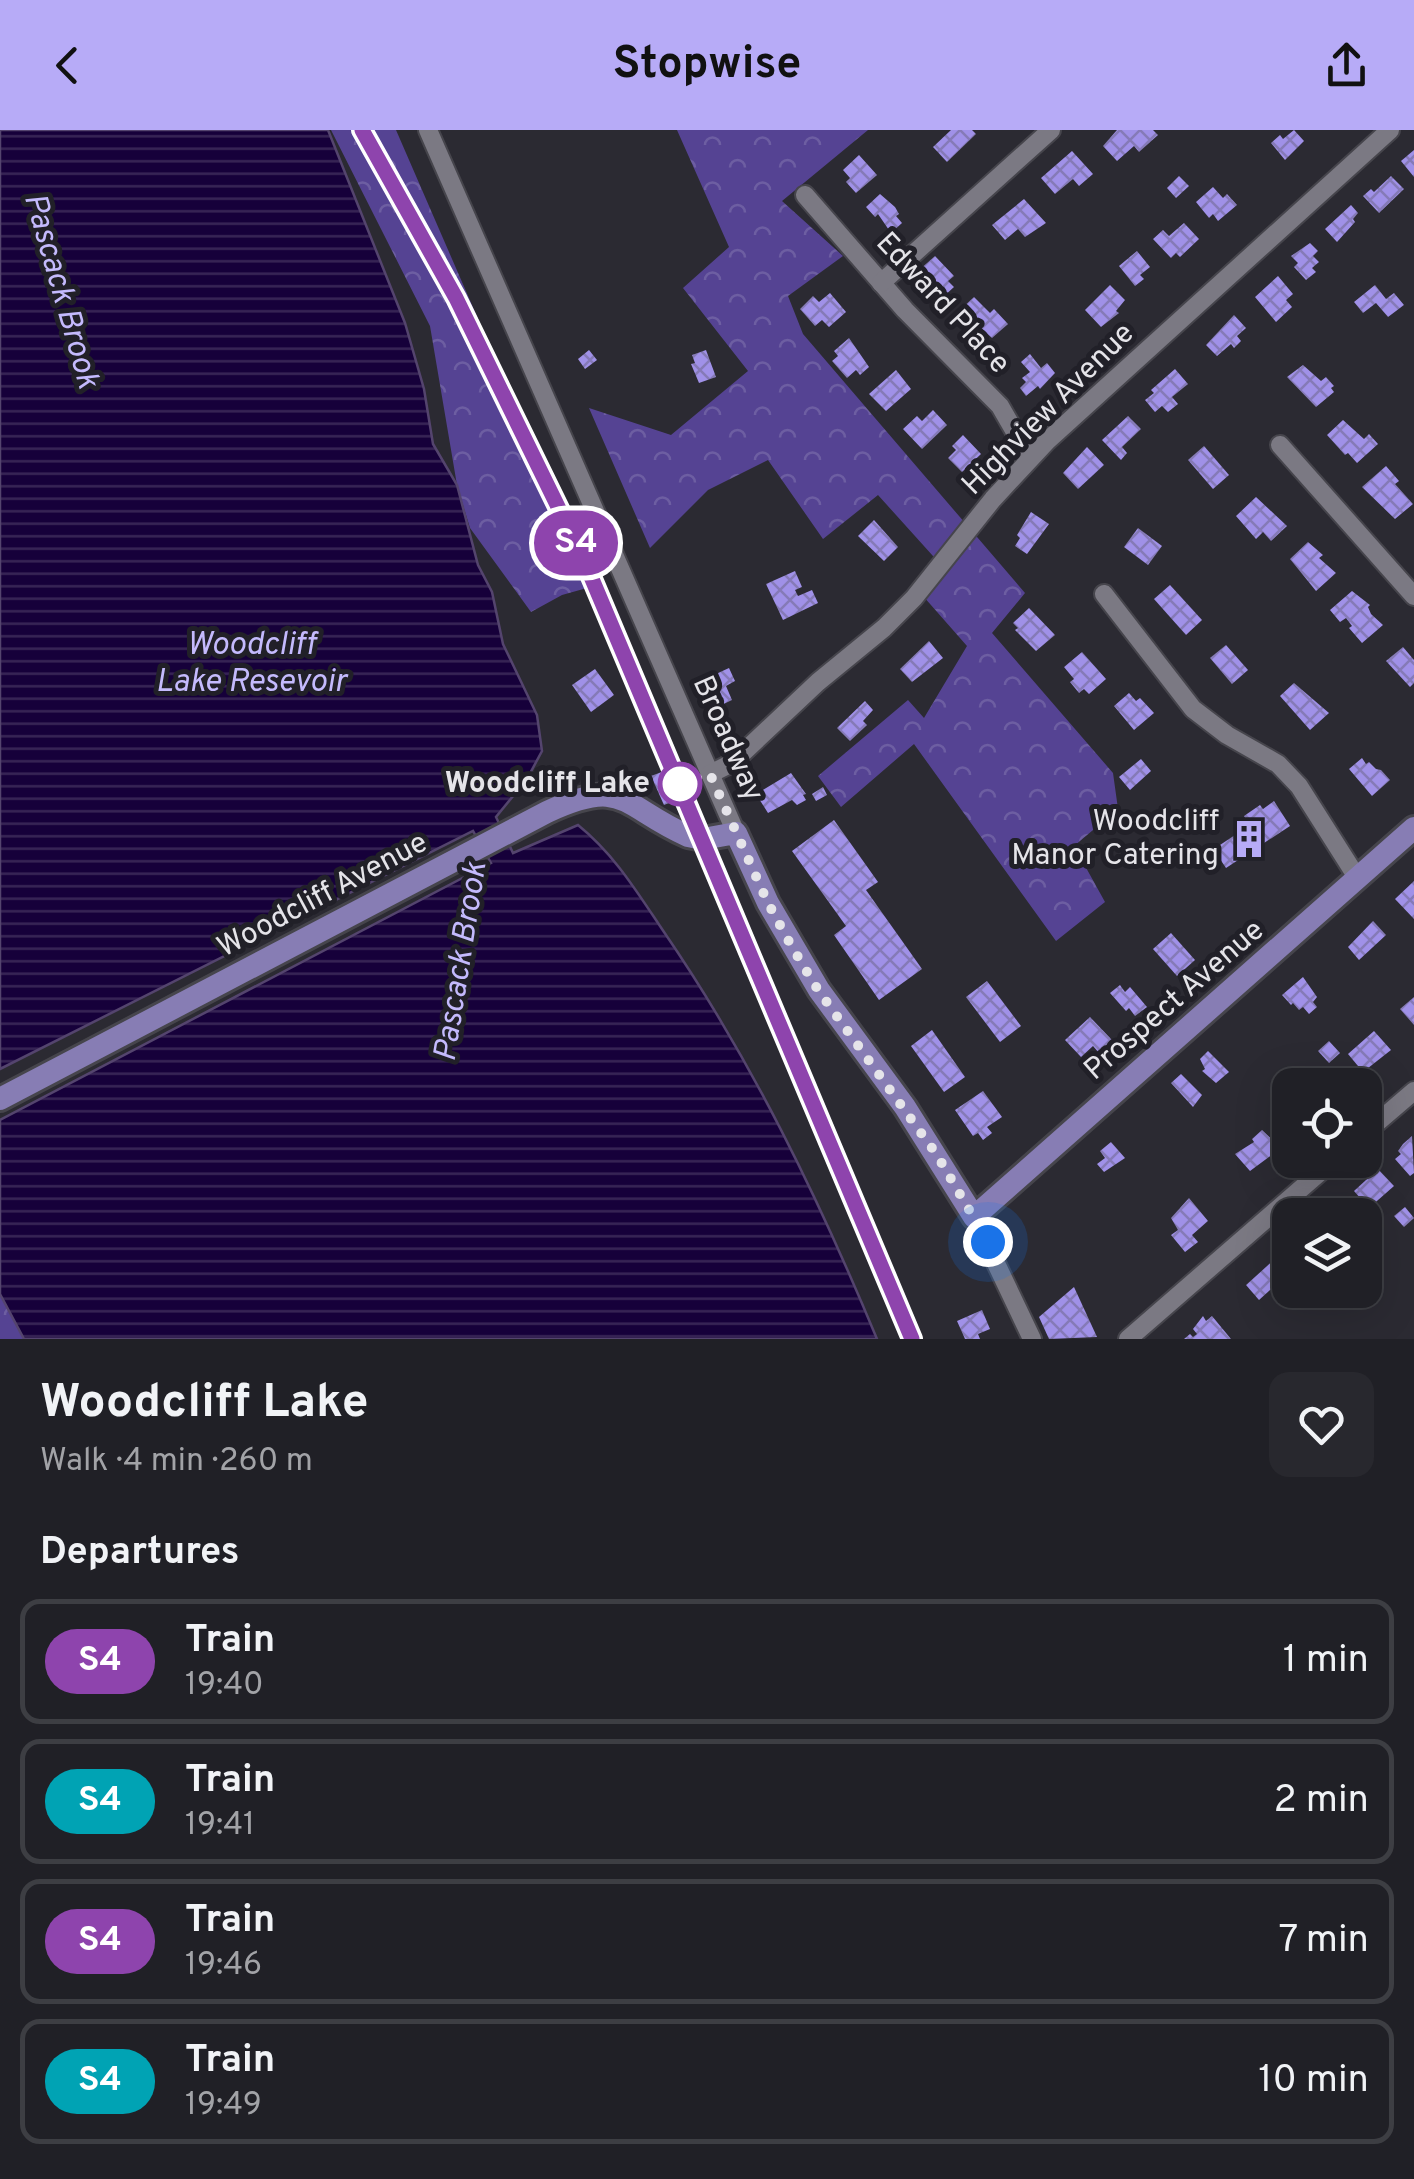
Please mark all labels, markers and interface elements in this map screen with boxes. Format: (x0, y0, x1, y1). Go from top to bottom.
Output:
text: Stopwise (613, 37, 801, 94)
icon: back (40, 38, 95, 93)
icon: share (1319, 38, 1374, 93)
water label: Pascack Brook (13, 189, 107, 394)
street label: Edward Place (867, 225, 1017, 383)
street label: Highview Avenue (955, 316, 1143, 504)
line badge: S4 (531, 510, 621, 576)
text: S4 (554, 521, 598, 565)
water label: Woodcliff Lake Resevoir (155, 626, 349, 703)
street label: Broadway (683, 670, 771, 808)
marker: Woodcliff Lake (659, 763, 701, 805)
place label: Woodcliff Lake (445, 766, 650, 803)
place label: Woodcliff Manor Catering (1011, 804, 1219, 875)
building icon: Woodcliff Manor Catering (1228, 818, 1270, 860)
street label: Woodcliff Avenue (212, 825, 434, 967)
water label: Pascack Brook (427, 859, 498, 1064)
street label: Prospect Avenue (1077, 913, 1273, 1089)
map controls (1272, 1068, 1382, 1308)
button: locate (1272, 1068, 1382, 1178)
button: layers (1272, 1198, 1382, 1308)
your location (963, 1217, 1013, 1267)
button: heart (1269, 1372, 1374, 1477)
text: Woodcliff Lake (40, 1374, 369, 1434)
text: Walk · 4 min · 260 m (40, 1442, 313, 1482)
text: Departures (40, 1529, 240, 1578)
text: Train (185, 1617, 275, 1666)
text: 1 min (1283, 1637, 1369, 1686)
text: S4 (78, 1639, 122, 1683)
text: 19:40 (185, 1666, 264, 1706)
text: Train (185, 1757, 275, 1806)
text: 2 min (1274, 1777, 1369, 1826)
text: S4 (78, 1779, 122, 1823)
text: 19:41 (185, 1806, 255, 1846)
text: Train (185, 1897, 275, 1946)
text: 7 min (1279, 1917, 1369, 1966)
text: S4 (78, 1919, 122, 1963)
text: 19:46 (185, 1946, 262, 1986)
text: Train (185, 2037, 275, 2086)
text: 10 min (1258, 2057, 1369, 2106)
text: S4 (78, 2059, 122, 2103)
text: 19:49 (185, 2086, 262, 2126)

